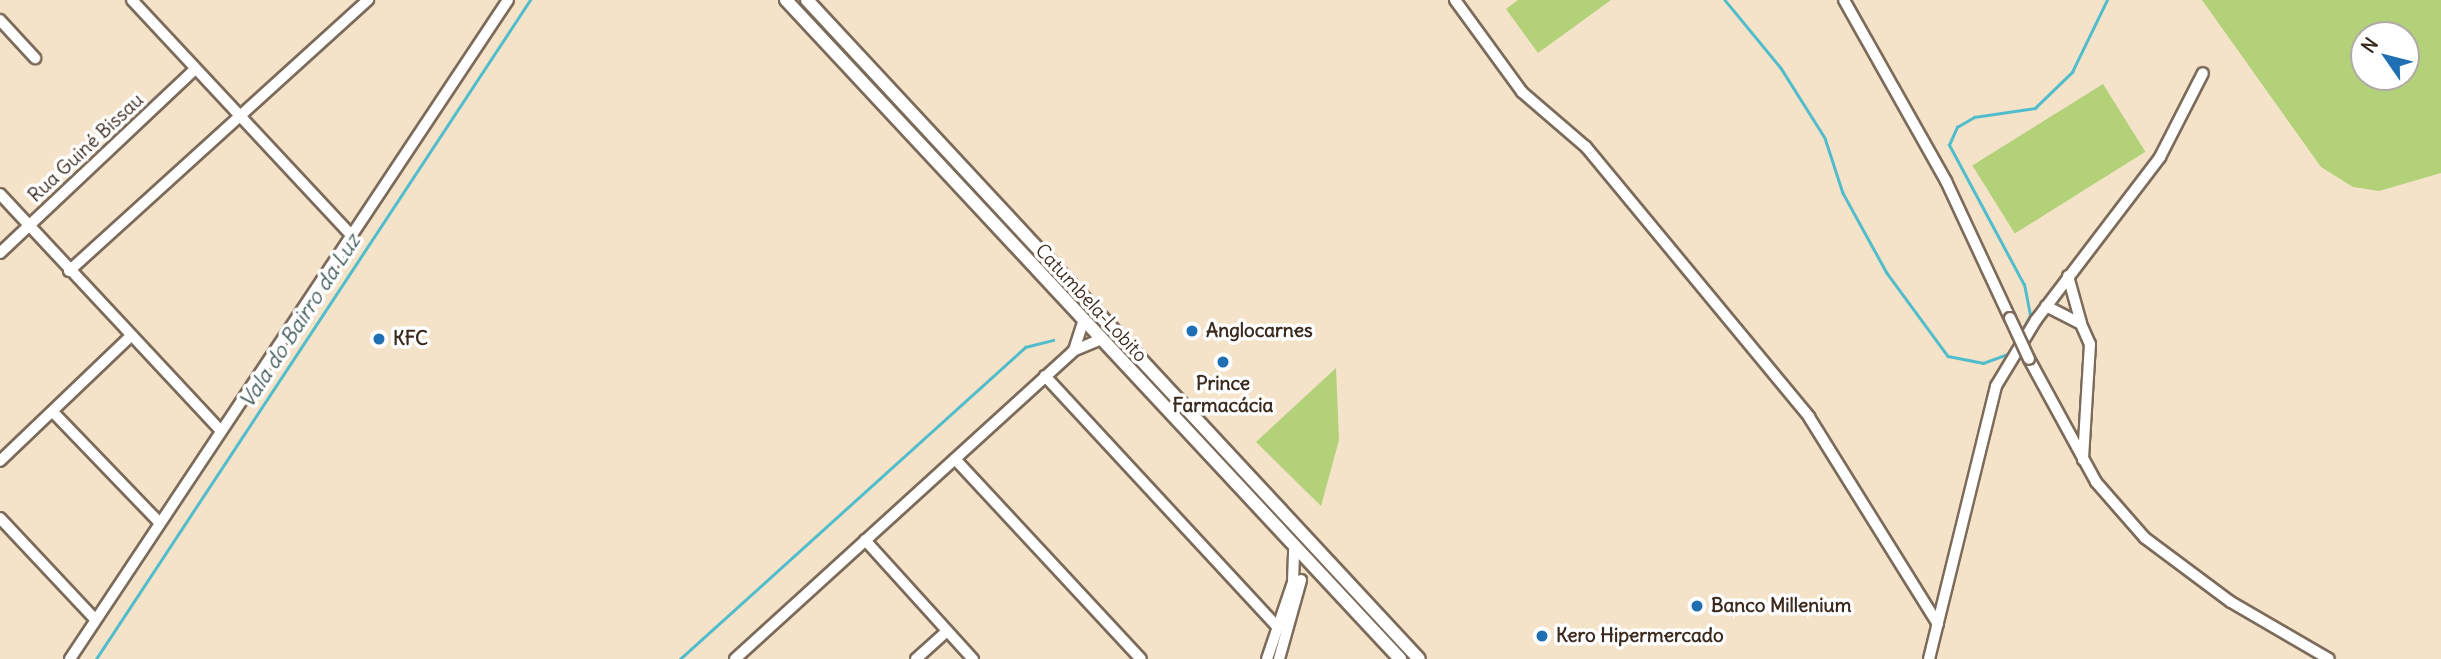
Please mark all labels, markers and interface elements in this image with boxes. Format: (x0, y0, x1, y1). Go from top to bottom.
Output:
north arrow (2350, 21, 2420, 91)
text: N (2356, 33, 2383, 57)
street label: Rua Guiné Bissau (24, 89, 148, 207)
water label: Vala do Bairro da Luz (234, 229, 366, 413)
street label: Catumbela-Lobito (1030, 239, 1152, 367)
place label: Anglocarnes (1206, 320, 1313, 342)
marker: Anglocarnes (1184, 323, 1200, 339)
place label: KFC (393, 328, 428, 350)
marker: KFC (371, 331, 387, 347)
marker: Prince Farmacácia (1215, 354, 1231, 370)
place label: Prince Farmacácia (1173, 373, 1273, 417)
place label: Banco Millenium (1711, 595, 1851, 617)
marker: Banco Millenium (1689, 598, 1705, 614)
place label: Kero Hipermercado (1556, 625, 1724, 647)
marker: Kero Hipermercado (1534, 628, 1550, 644)

